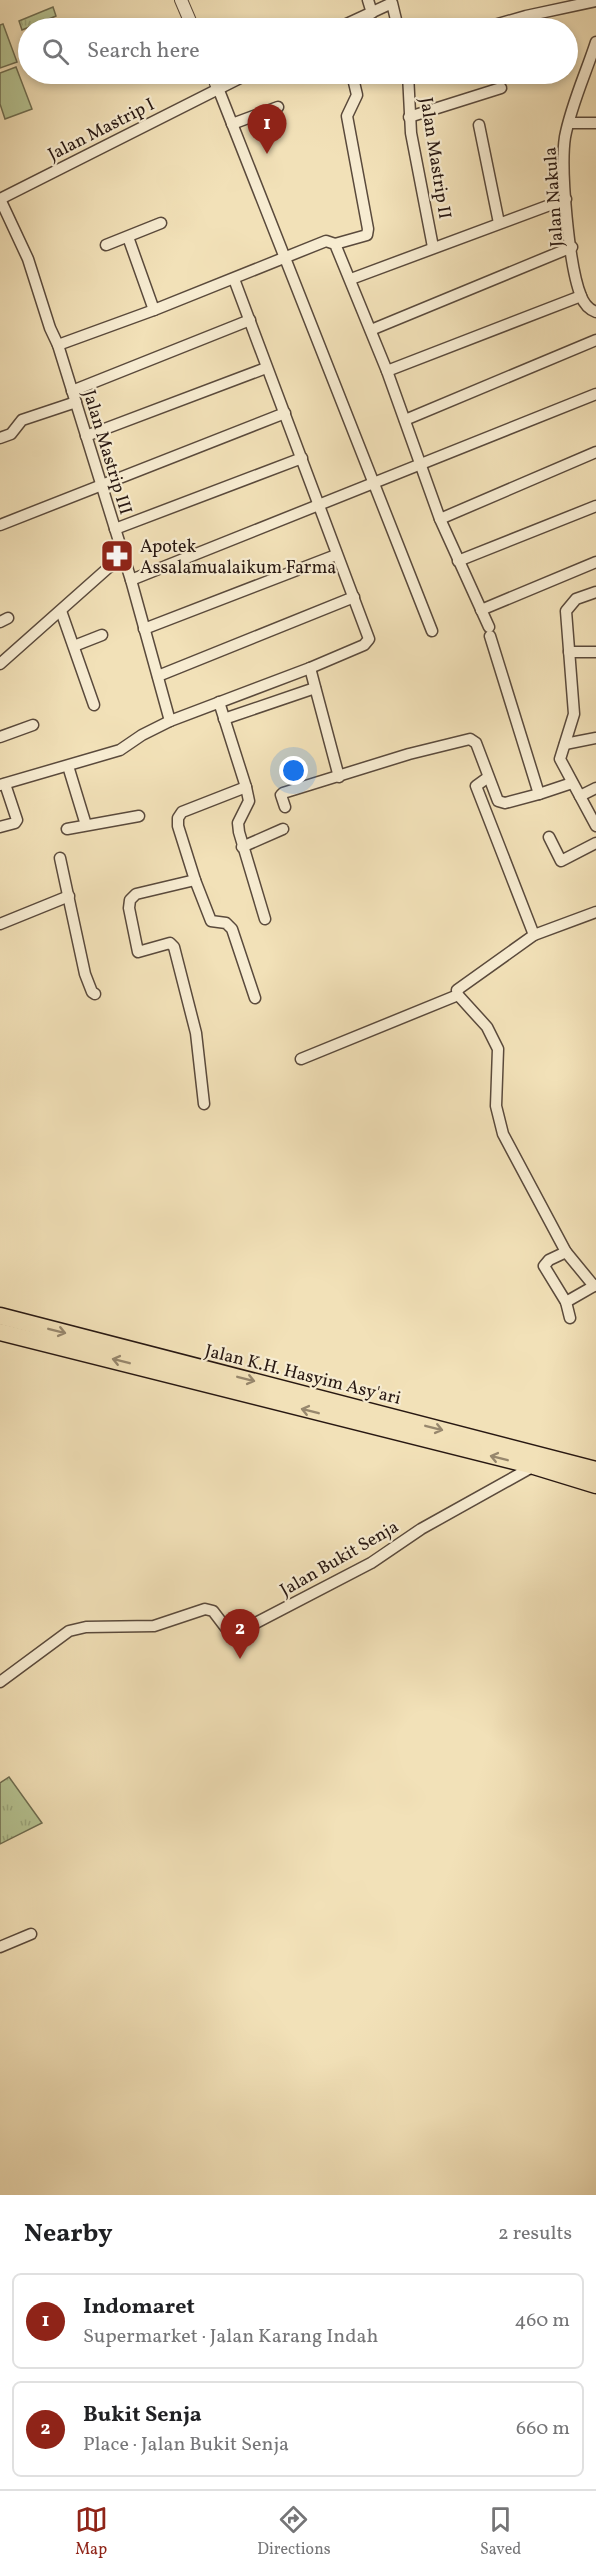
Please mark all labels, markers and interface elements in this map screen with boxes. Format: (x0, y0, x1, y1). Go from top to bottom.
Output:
search box (18, 18, 578, 84)
icon: search (39, 35, 72, 68)
text: Search here (87, 36, 200, 67)
street label: Jalan Mastrip I (44, 93, 159, 168)
street label: Jalan Mastrip II (413, 96, 456, 221)
pin: 1 (248, 104, 286, 154)
street label: Jalan Nakula (539, 146, 570, 248)
street label: Jalan Mastrip III (76, 387, 137, 518)
place label: Apotek Assalamualaikum Farma (140, 535, 336, 581)
pharmacy icon: Apotek Assalamualaikum Farma (99, 538, 135, 574)
your location (279, 756, 308, 785)
one-way arrow (47, 1326, 66, 1337)
street label: Jalan K.H. Hasyim Asy'ari (202, 1339, 403, 1412)
one-way arrow (112, 1355, 131, 1367)
one-way arrow (236, 1374, 255, 1386)
one-way arrow (301, 1404, 320, 1416)
one-way arrow (425, 1422, 444, 1434)
one-way arrow (490, 1451, 509, 1463)
street label: Jalan Bukit Senja (276, 1515, 404, 1603)
pin: 2 (220, 1610, 260, 1659)
text: Nearby (24, 2216, 113, 2252)
text: 2 results (498, 2220, 572, 2248)
text: Indomaret (83, 2292, 195, 2323)
text: 1 (41, 2307, 50, 2335)
text: 460 m (514, 2307, 570, 2335)
text: Supermarket · Jalan Karang Indah (83, 2323, 378, 2351)
text: Bukit Senja (83, 2400, 202, 2431)
text: 2 (40, 2415, 51, 2443)
text: 660 m (516, 2415, 570, 2443)
text: Place · Jalan Bukit Senja (83, 2431, 289, 2459)
tab: Map (75, 2503, 108, 2561)
tab: Directions (257, 2503, 331, 2561)
tab: Saved (480, 2503, 521, 2561)

